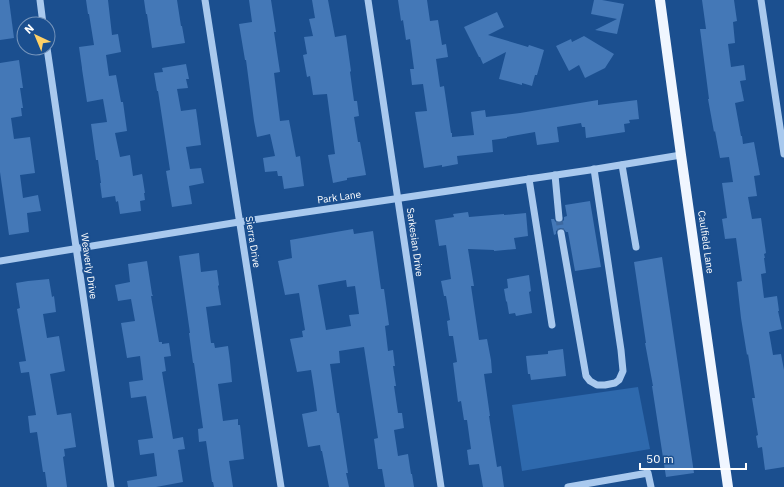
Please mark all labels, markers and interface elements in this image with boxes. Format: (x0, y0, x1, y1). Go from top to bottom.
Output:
north arrow (16, 16, 56, 56)
text: N (21, 21, 37, 37)
street label: Park Lane (316, 187, 362, 207)
street label: Sarkesian Drive (404, 207, 426, 278)
street label: Caulfield Lane (695, 210, 717, 275)
street label: Sierra Drive (243, 215, 264, 269)
street label: Weaverly Drive (78, 232, 100, 300)
scale bar (640, 445, 746, 471)
text: 50 m (646, 451, 674, 466)

